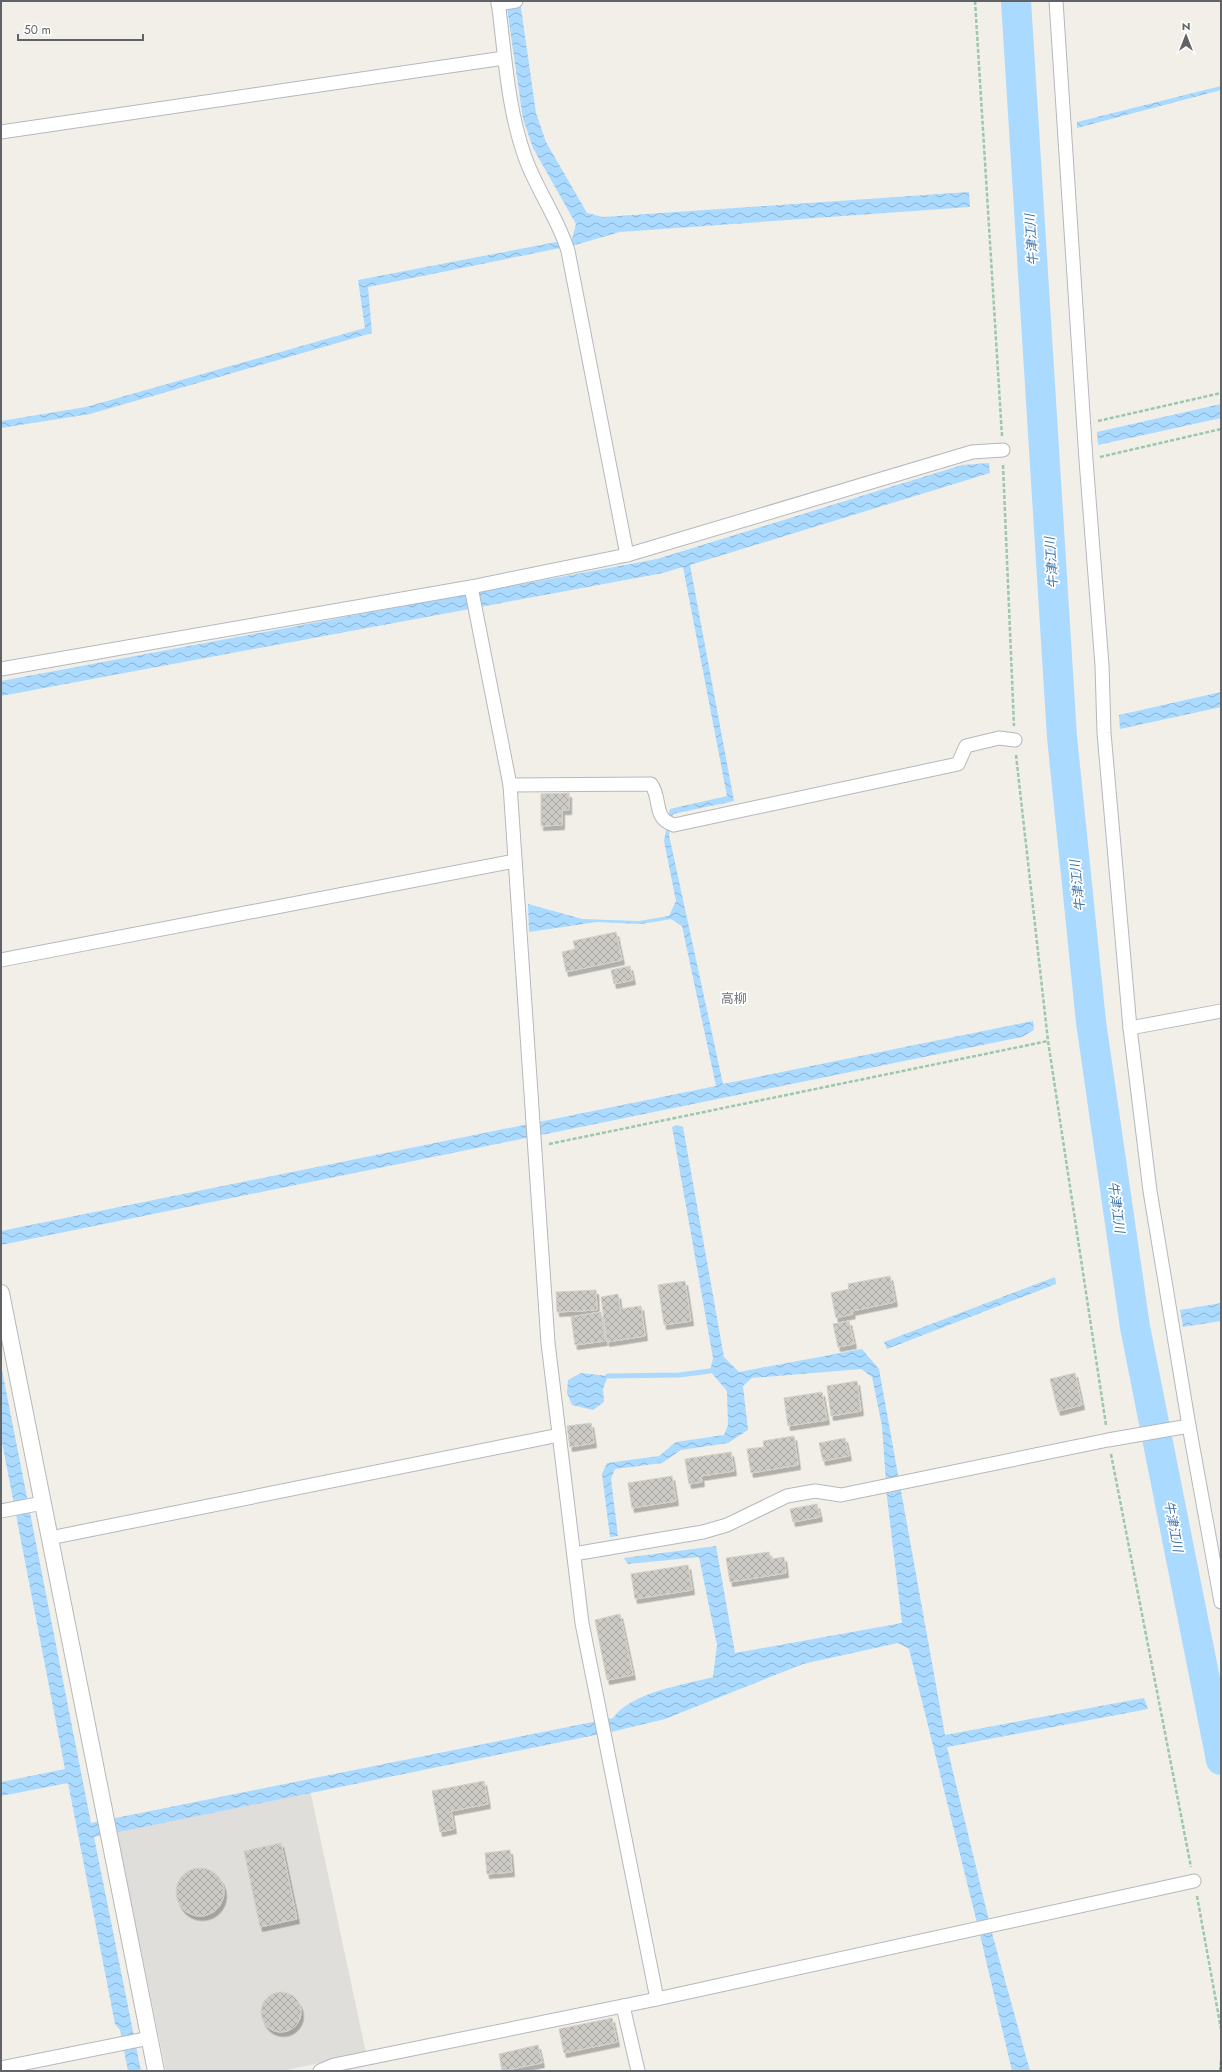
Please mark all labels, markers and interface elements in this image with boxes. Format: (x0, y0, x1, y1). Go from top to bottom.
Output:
scale bar (18, 16, 143, 42)
north arrow (1166, 16, 1206, 56)
text: N (1182, 18, 1190, 34)
text: 50 m (24, 21, 51, 39)
water label: 牛津江川 (1020, 211, 1043, 267)
water label: 牛津江川 (1040, 534, 1063, 590)
water label: 牛津江川 (1065, 857, 1090, 913)
district label: 高柳 (721, 989, 747, 1008)
water label: 牛津江川 (1103, 1180, 1130, 1236)
water label: 牛津江川 (1159, 1499, 1188, 1555)

